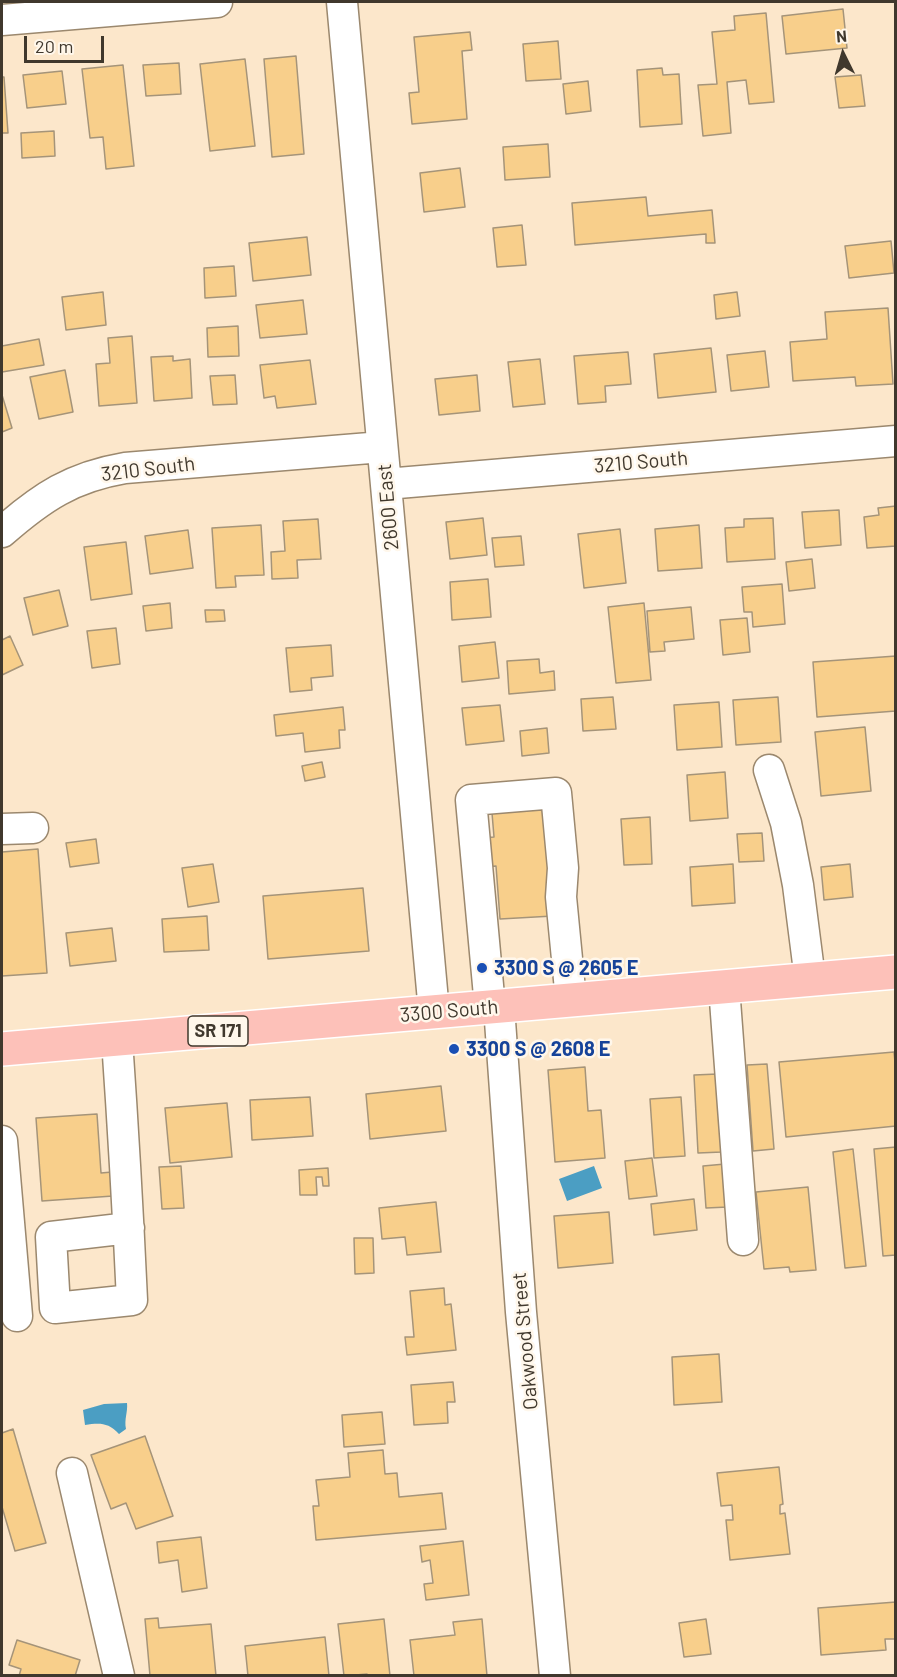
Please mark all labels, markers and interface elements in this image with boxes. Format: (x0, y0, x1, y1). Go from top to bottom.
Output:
scale bar (27, 24, 106, 62)
north arrow (813, 24, 873, 84)
text: N (835, 26, 848, 45)
text: 20 m (35, 35, 73, 57)
street label: 3210 South (593, 446, 689, 478)
street label: 3210 South (100, 451, 196, 487)
street label: 2600 East (372, 463, 404, 551)
place label: 3300 S @ 2605 E (494, 956, 638, 980)
marker: 3300 S @ 2605 E (475, 961, 489, 975)
street label: 3300 South (399, 995, 499, 1027)
road number: SR 171 (188, 1016, 248, 1046)
place label: 3300 S @ 2608 E (466, 1037, 611, 1061)
marker: 3300 S @ 2608 E (447, 1042, 461, 1056)
street label: Oakwood Street (507, 1271, 543, 1411)

